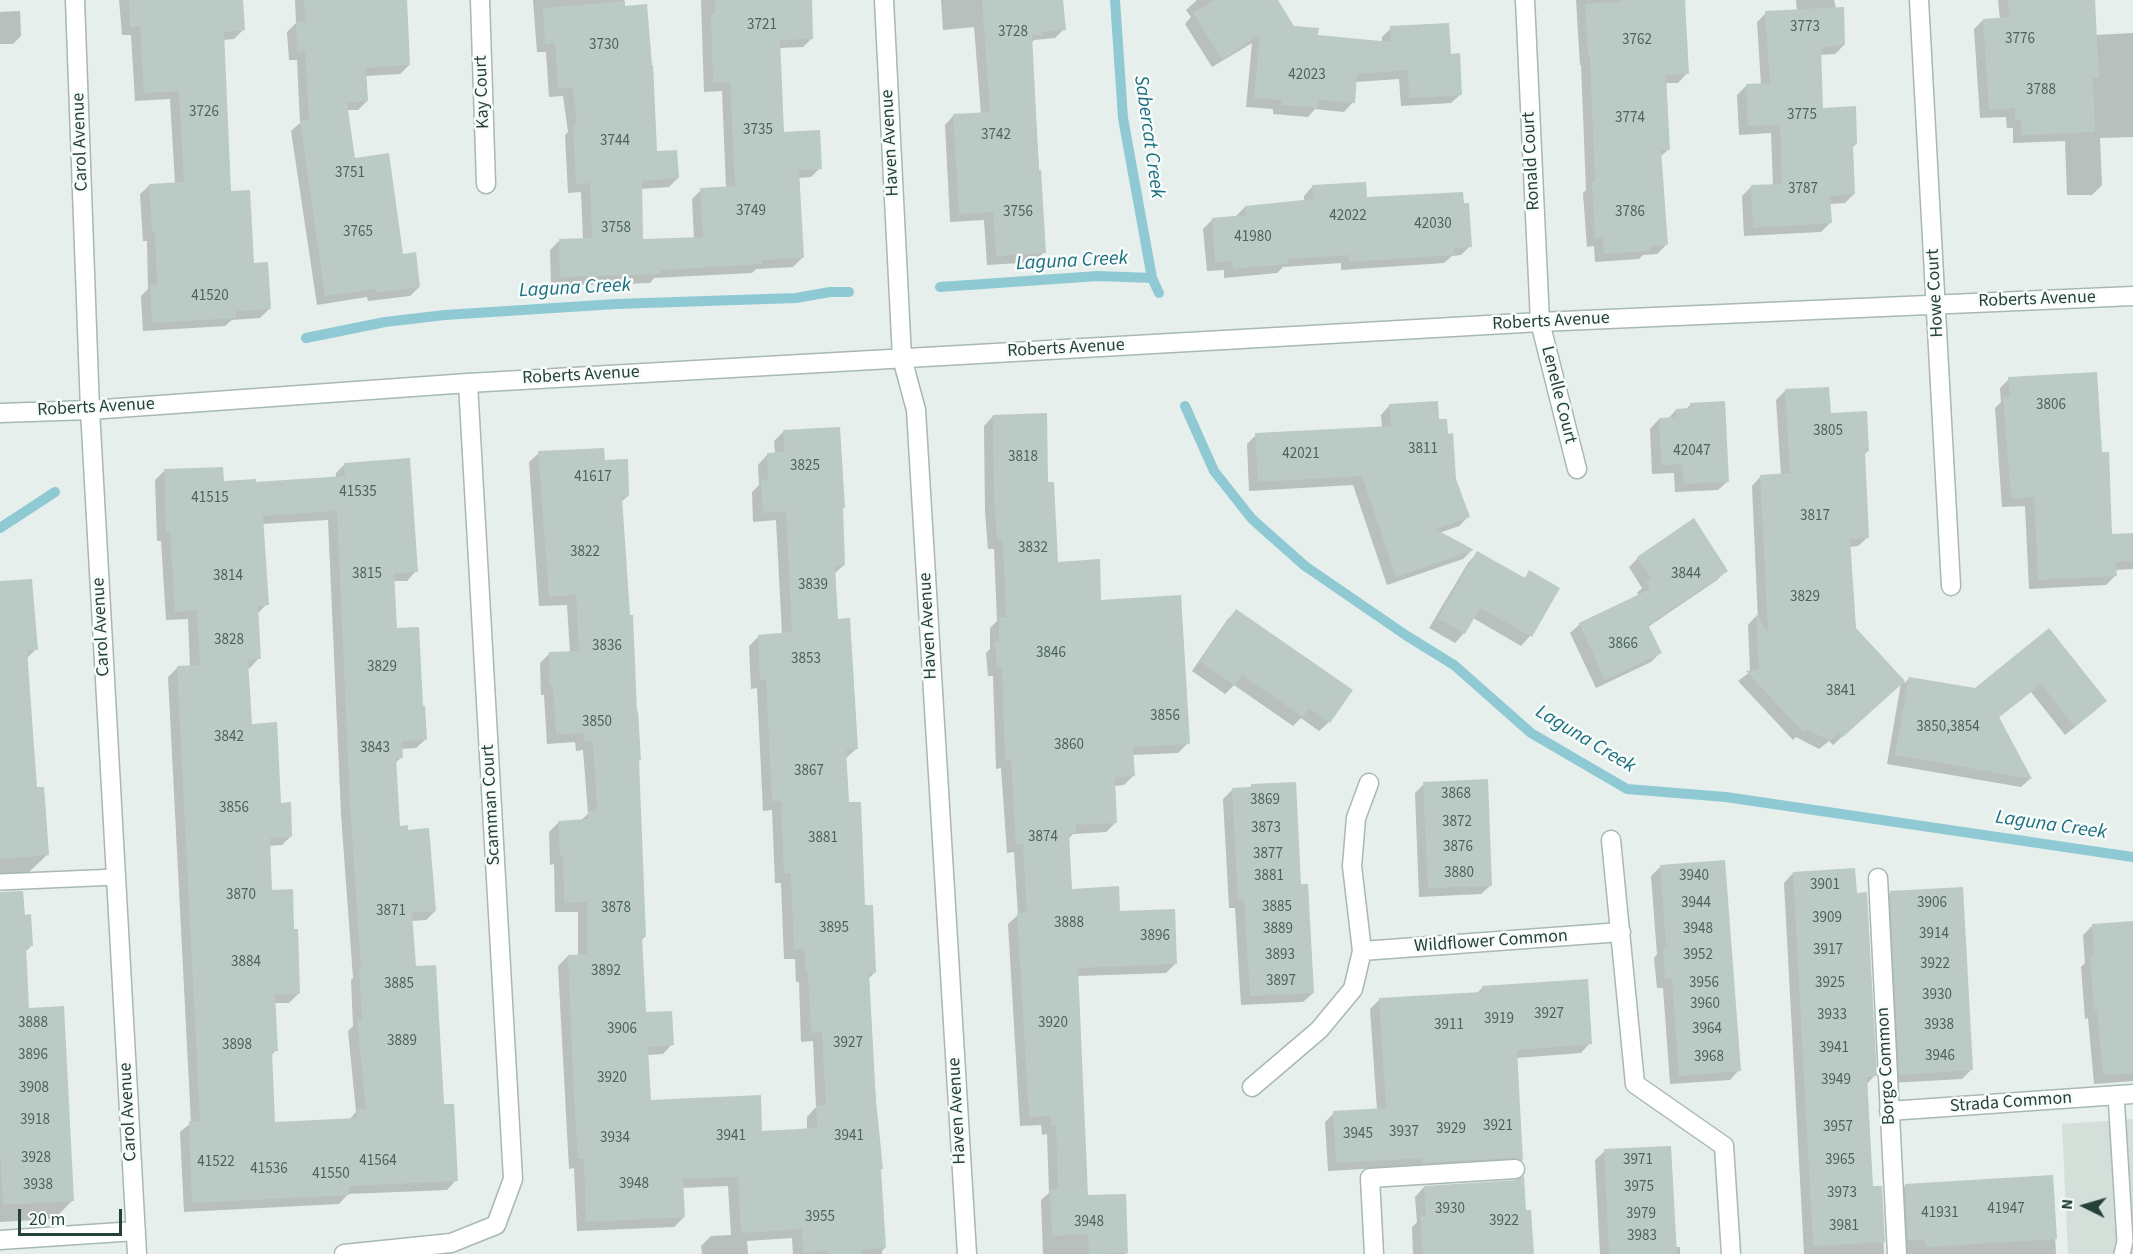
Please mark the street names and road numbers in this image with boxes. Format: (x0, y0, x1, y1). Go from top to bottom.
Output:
street label: Kay Court (471, 55, 495, 129)
street label: Haven Avenue (877, 89, 905, 197)
street label: Carol Avenue (68, 92, 94, 192)
street label: Ronald Court (1519, 111, 1545, 211)
street label: Howe Court (1923, 248, 1949, 338)
street label: Roberts Avenue (1978, 287, 2096, 313)
street label: Roberts Avenue (1492, 308, 1610, 336)
street label: Roberts Avenue (1007, 335, 1125, 363)
street label: Lenelle Court (1535, 344, 1581, 446)
street label: Roberts Avenue (522, 362, 640, 390)
street label: Roberts Avenue (37, 394, 155, 422)
street label: Haven Avenue (915, 572, 943, 680)
street label: Carol Avenue (89, 577, 115, 677)
street label: Scamman Court (478, 744, 506, 866)
street label: Wildflower Common (1414, 926, 1568, 958)
street label: Borgo Common (1873, 1006, 1901, 1126)
street label: Haven Avenue (944, 1057, 972, 1165)
street label: Carol Avenue (116, 1062, 142, 1162)
street label: Strada Common (1949, 1088, 2073, 1118)

